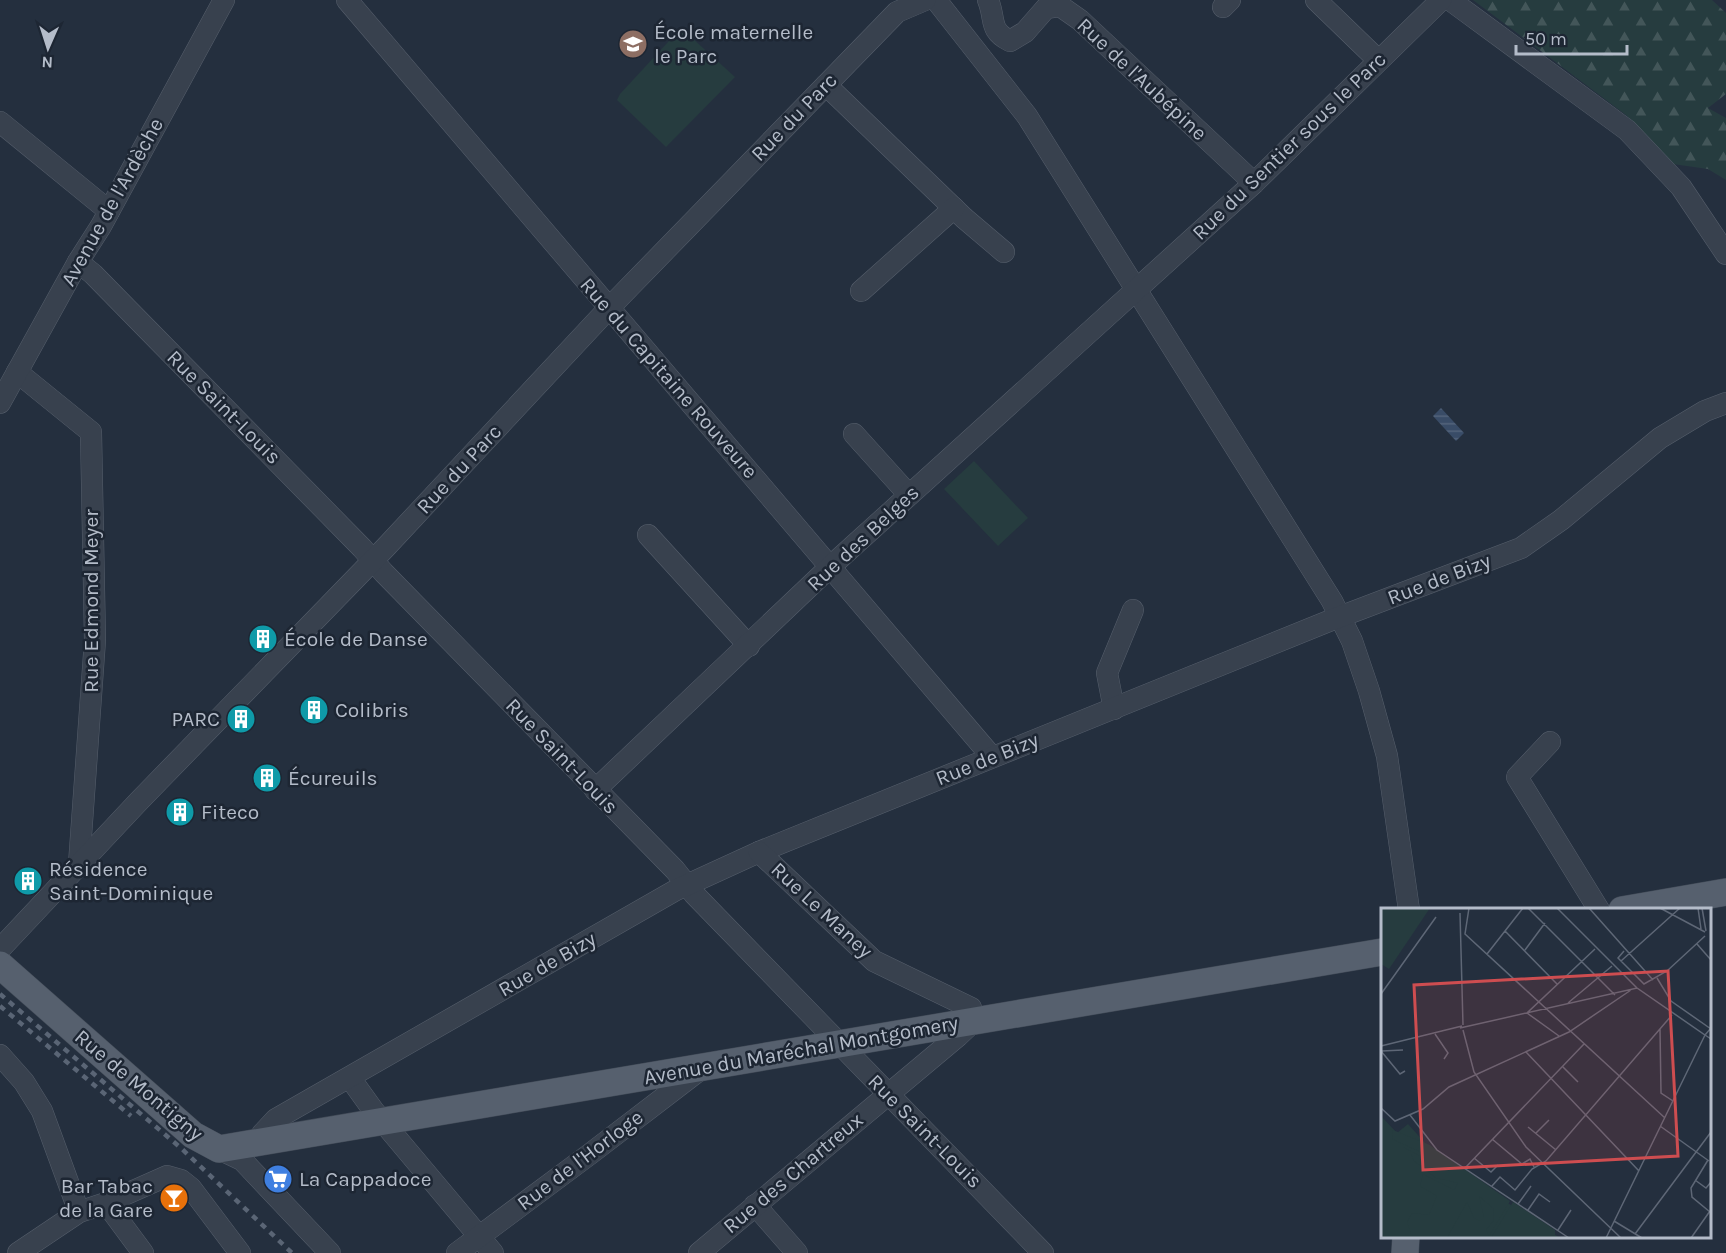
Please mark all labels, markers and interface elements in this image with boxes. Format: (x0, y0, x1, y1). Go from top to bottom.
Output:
street label: Rue de l'Aubépine (1072, 13, 1212, 145)
north arrow (18, 18, 78, 78)
scale bar (1516, 18, 1627, 56)
place label: École maternelle le Parc (654, 20, 813, 68)
school or university icon: École maternelle le Parc (617, 28, 649, 60)
text: 50 m (1525, 28, 1567, 50)
street label: Rue du Sentier sous le Parc (1187, 47, 1391, 245)
text: N (41, 53, 53, 72)
street label: Rue du Parc (746, 68, 842, 166)
street label: Avenue de l'Ardèche (56, 114, 168, 290)
street label: Rue du Capitaine Rouveure (575, 273, 763, 483)
street label: Rue Saint-Louis (162, 345, 286, 469)
street label: Rue du Parc (412, 419, 506, 519)
street label: Rue des Belges (802, 480, 924, 596)
street label: Rue Edmond Meyer (79, 509, 103, 693)
street label: Rue de Bizy (1384, 548, 1494, 610)
building icon: École de Danse (247, 623, 279, 655)
place label: École de Danse (284, 627, 428, 651)
street label: Rue Saint-Louis (501, 693, 623, 819)
building icon: Colibris (298, 694, 330, 726)
place label: Colibris (335, 698, 409, 722)
building icon: PARC (225, 703, 257, 735)
place label: PARC (171, 707, 220, 731)
street label: Rue de Bizy (932, 727, 1042, 790)
building icon: Écureuils (251, 762, 283, 794)
place label: Écureuils (288, 766, 378, 790)
building icon: Fiteco (164, 796, 196, 828)
place label: Fiteco (201, 800, 259, 824)
place label: Résidence Saint-Dominique (49, 857, 213, 905)
street label: Rue Le Maney (766, 857, 878, 963)
building icon: Résidence Saint-Dominique (12, 865, 44, 897)
inset map (1381, 908, 1711, 1238)
street label: Rue de Bizy (494, 926, 600, 1002)
street label: Avenue du Maréchal Montgomery (642, 1010, 960, 1090)
street label: Rue de Montigny (70, 1024, 208, 1146)
street label: Rue Saint-Louis (863, 1069, 987, 1193)
street label: Rue de l'Horloge (512, 1105, 648, 1215)
street label: Rue des Chartreux (718, 1107, 868, 1238)
supermarket icon: La Cappadoce (262, 1163, 294, 1195)
place label: La Cappadoce (299, 1167, 431, 1191)
place label: Bar Tabac de la Gare (59, 1174, 153, 1222)
bar icon: Bar Tabac de la Gare (158, 1182, 190, 1214)

